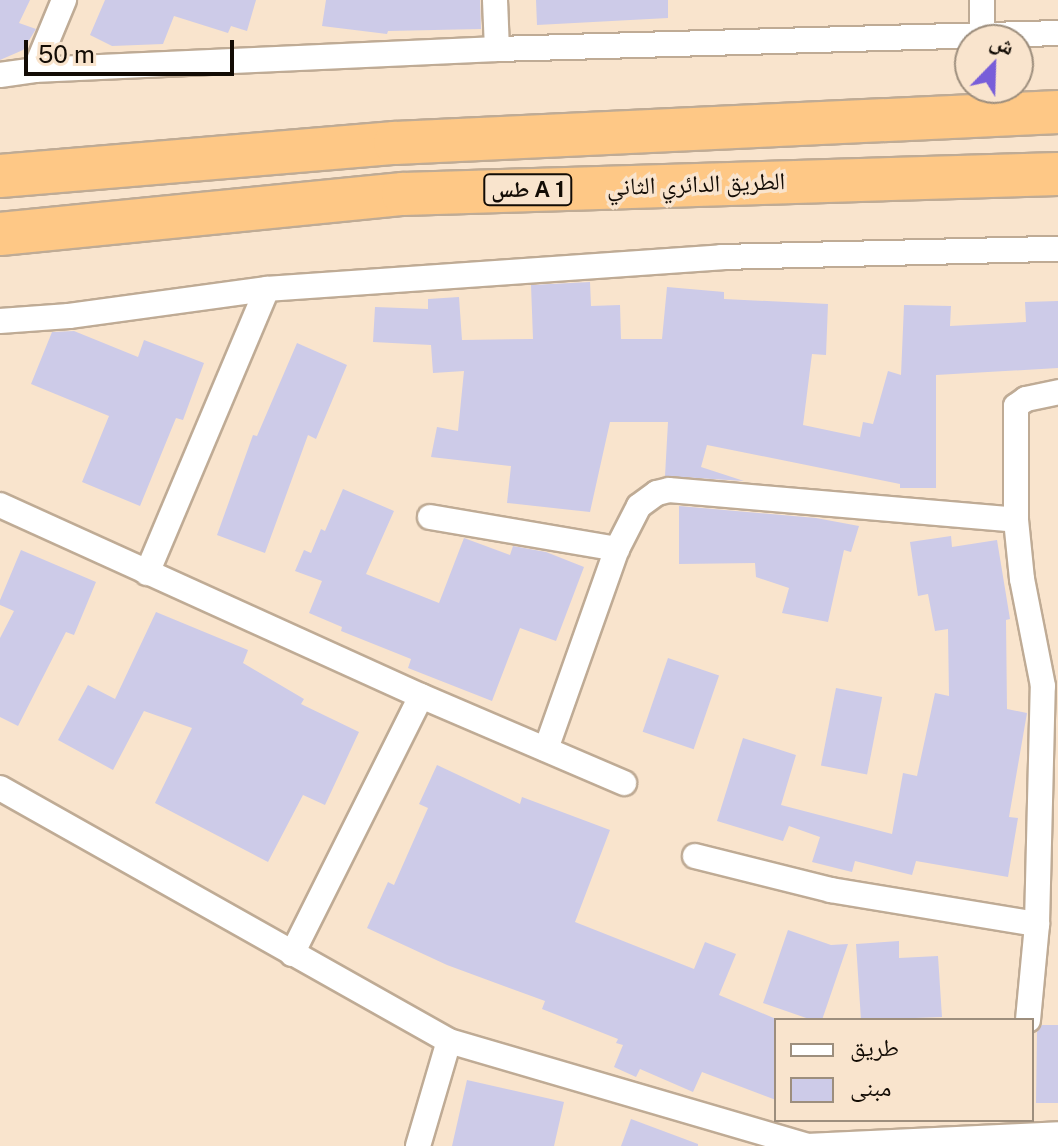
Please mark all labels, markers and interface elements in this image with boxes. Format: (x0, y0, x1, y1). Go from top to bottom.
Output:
scale bar (28, 24, 238, 74)
north arrow (954, 24, 1034, 104)
text: ش (987, 27, 1018, 60)
text: 50 m (38, 40, 95, 68)
street label: الطريق الدائري الثاني (606, 166, 786, 202)
road number: طس A 1 (482, 172, 574, 208)
legend (774, 1018, 1034, 1122)
text: طريق (850, 1033, 899, 1061)
text: مبنى (850, 1073, 891, 1101)

